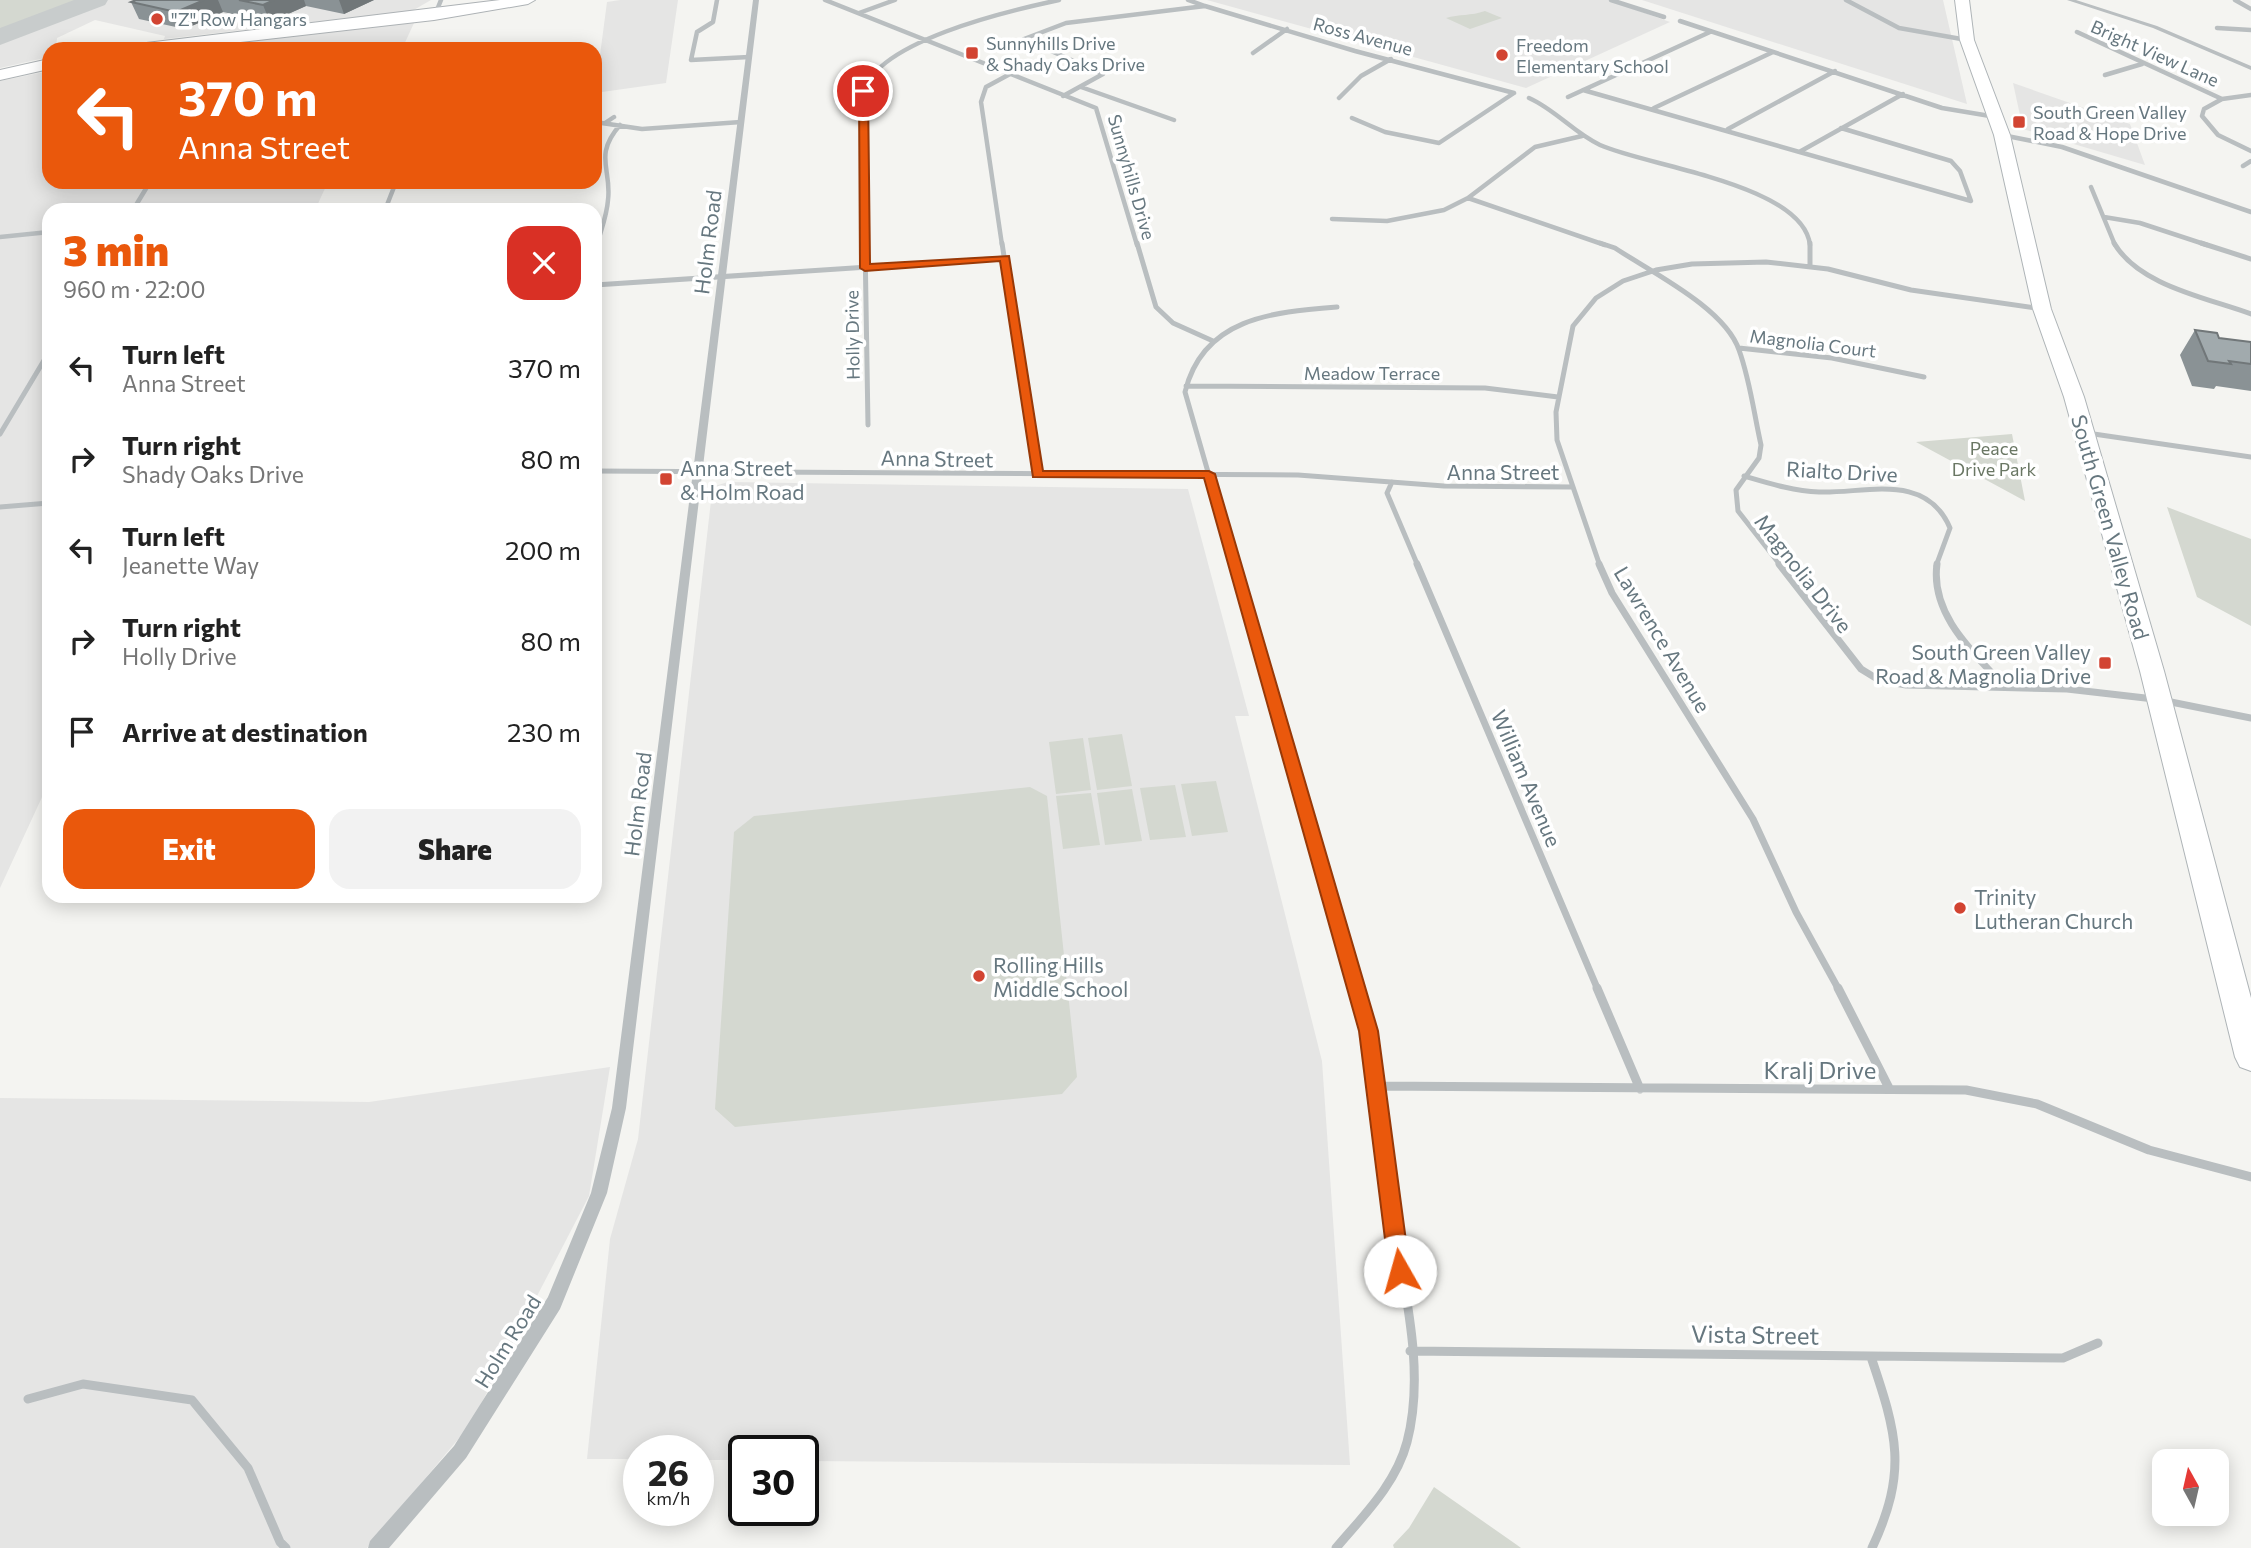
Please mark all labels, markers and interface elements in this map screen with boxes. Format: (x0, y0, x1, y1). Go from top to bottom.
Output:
place label: "Z" Row Hangars (171, 8, 307, 30)
marker: "Z" Row Hangars (149, 11, 165, 27)
street label: Ross Avenue (1311, 12, 1415, 60)
street label: Bright View Lane (2088, 15, 2222, 91)
place label: Sunnyhills Drive & Shady Oaks Drive (986, 32, 1145, 75)
place label: Freedom Elementary School (1516, 34, 1669, 77)
marker: Sunnyhills Drive & Shady Oaks Drive (964, 45, 980, 61)
marker: Freedom Elementary School (1494, 47, 1510, 63)
pin (833, 61, 893, 121)
text: 370 m (178, 66, 317, 126)
icon: left (63, 70, 154, 161)
icon: arrive (844, 72, 882, 110)
place label: South Green Valley Road & Hope Drive (2033, 101, 2187, 144)
street label: Sunnyhills Drive (1104, 112, 1160, 242)
marker: South Green Valley Road & Hope Drive (2011, 114, 2027, 130)
text: Anna Street (178, 126, 350, 166)
street label: Holm Road (688, 188, 726, 296)
text: 3 min (63, 223, 169, 275)
button: close (507, 226, 581, 300)
text: 960 m · 22:00 (63, 275, 206, 303)
street label: Holly Drive (840, 290, 864, 380)
street label: Magnolia Court (1749, 324, 1877, 362)
text: Turn left (122, 338, 225, 369)
icon: left (63, 349, 101, 387)
text: 370 m (508, 352, 581, 383)
street label: Meadow Terrace (1304, 362, 1440, 384)
text: Anna Street (122, 369, 246, 397)
street label: South Green Valley Road (2067, 412, 2155, 642)
text: Turn right (122, 429, 241, 460)
park label: Peace Drive Park (1952, 437, 2037, 480)
icon: right (63, 440, 101, 478)
text: 80 m (521, 443, 581, 474)
street label: Anna Street (880, 445, 994, 471)
place label: Anna Street & Holm Road (680, 455, 804, 504)
street label: Rialto Drive (1786, 456, 1898, 486)
street label: Anna Street (1447, 459, 1559, 484)
text: Shady Oaks Drive (122, 460, 304, 488)
marker: Anna Street & Holm Road (658, 471, 674, 487)
street label: Magnolia Drive (1750, 509, 1858, 637)
text: Turn left (122, 520, 225, 551)
icon: left (63, 531, 101, 569)
text: 200 m (505, 534, 581, 565)
text: Jeanette Way (122, 551, 259, 579)
street label: Lawrence Avenue (1609, 561, 1717, 717)
text: Turn right (122, 611, 241, 642)
icon: right (63, 622, 101, 660)
text: 80 m (521, 625, 581, 656)
place label: South Green Valley Road & Magnolia Drive (1875, 639, 2091, 688)
text: Holly Drive (122, 642, 237, 670)
marker: South Green Valley Road & Magnolia Drive (2097, 655, 2113, 671)
street label: William Avenue (1487, 706, 1567, 850)
icon: arrive (63, 713, 101, 751)
text: Arrive at destination (122, 716, 368, 747)
text: 230 m (507, 716, 581, 747)
street label: Holm Road (618, 750, 656, 858)
button: Exit (63, 809, 315, 889)
button: Share (329, 809, 581, 889)
place label: Trinity Lutheran Church (1974, 884, 2133, 933)
marker: Trinity Lutheran Church (1952, 900, 1968, 916)
place label: Rolling Hills Middle School (993, 952, 1128, 1001)
marker: Rolling Hills Middle School (971, 968, 987, 984)
street label: Kralj Drive (1764, 1055, 1876, 1084)
position arrow (1363, 1234, 1437, 1308)
street label: Holm Road (469, 1290, 545, 1392)
street label: Vista Street (1691, 1318, 1820, 1350)
speed limit sign: 30 (728, 1435, 819, 1526)
north arrow (2152, 1449, 2230, 1526)
map controls (2152, 1449, 2229, 1526)
text: 26 (648, 1450, 689, 1493)
text: km/h (647, 1487, 690, 1509)

